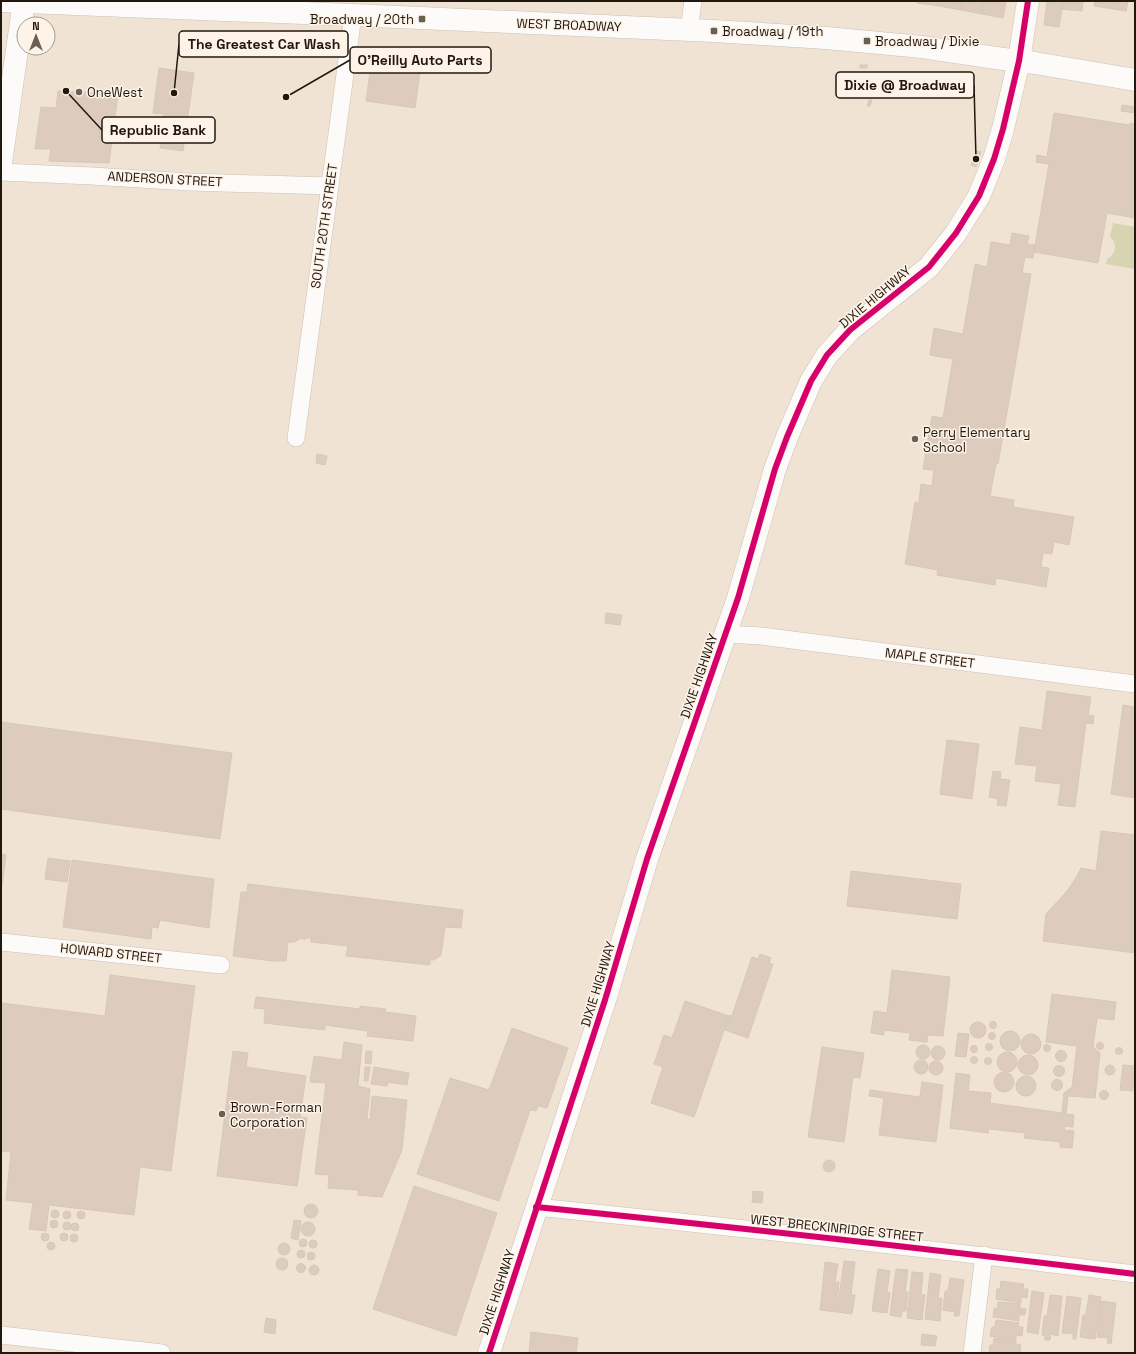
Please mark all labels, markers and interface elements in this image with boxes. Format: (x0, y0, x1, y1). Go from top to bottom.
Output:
place label: Broadway / 20th (310, 11, 414, 28)
marker: Broadway / 20th (417, 14, 427, 24)
street label: WEST BROADWAY (516, 15, 622, 35)
north arrow (16, 16, 56, 56)
text: N (32, 19, 40, 33)
place label: Broadway / 19th (722, 23, 823, 40)
marker: Broadway / 19th (709, 26, 719, 36)
callout: The Greatest Car Wash (179, 31, 348, 57)
place label: Broadway / Dixie (875, 33, 979, 50)
text: The Greatest Car Wash (188, 35, 340, 53)
marker: Broadway / Dixie (862, 36, 872, 46)
callout: O'Reilly Auto Parts (350, 47, 491, 73)
text: O'Reilly Auto Parts (357, 51, 483, 69)
callout: Dixie @ Broadway (836, 72, 974, 98)
text: Dixie @ Broadway (844, 76, 966, 94)
place label: OneWest (87, 84, 143, 101)
marker: OneWest (74, 87, 84, 97)
callout: Republic Bank (102, 117, 215, 143)
text: Republic Bank (110, 121, 206, 139)
street label: SOUTH 20TH STREET (307, 162, 341, 290)
street label: ANDERSON STREET (107, 167, 223, 191)
street label: DIXIE HIGHWAY (835, 262, 915, 332)
place label: Perry Elementary School (923, 424, 1031, 456)
marker: Perry Elementary School (910, 434, 920, 444)
street label: DIXIE HIGHWAY (676, 631, 722, 721)
street label: MAPLE STREET (884, 644, 976, 672)
street label: HOWARD STREET (59, 939, 163, 967)
street label: DIXIE HIGHWAY (577, 939, 619, 1029)
place label: Brown-Forman Corporation (230, 1099, 322, 1131)
marker: Brown-Forman Corporation (217, 1109, 227, 1119)
street label: WEST BRECKINRIDGE STREET (750, 1210, 925, 1246)
street label: DIXIE HIGHWAY (475, 1247, 519, 1337)

